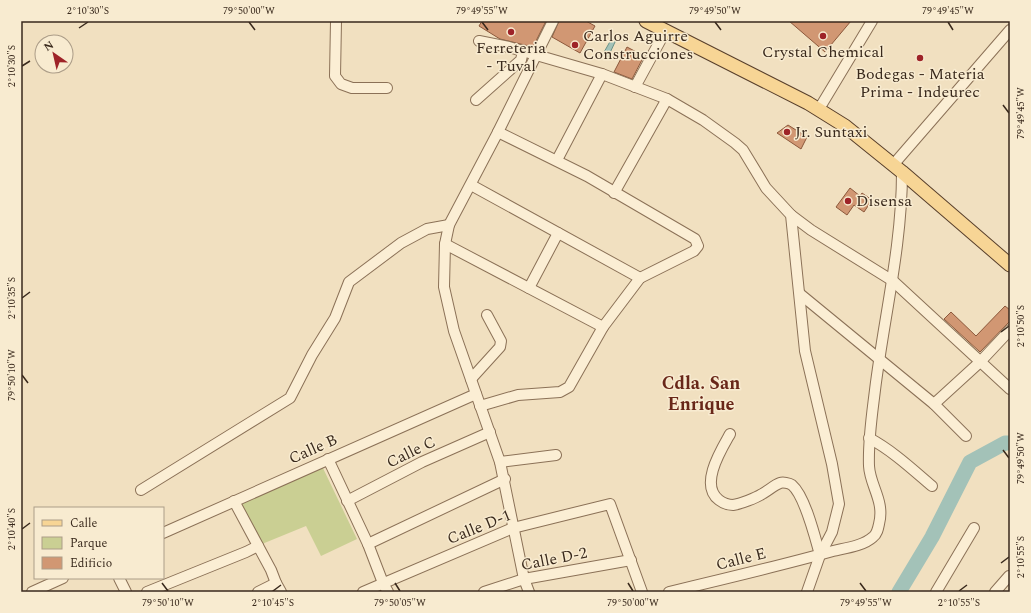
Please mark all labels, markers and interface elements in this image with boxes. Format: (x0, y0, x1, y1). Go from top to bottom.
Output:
text: 2°10'30"S (67, 3, 109, 19)
text: 79°50'00"W (223, 3, 275, 19)
text: 79°49'55"W (456, 3, 508, 19)
text: 79°49'50"W (689, 3, 741, 19)
text: 79°49'45"W (922, 3, 974, 19)
place label: Carlos Aguirre Construcciones (583, 24, 693, 66)
marker: Ferreteria - Tuval (506, 27, 516, 37)
marker: Crystal Chemical (818, 31, 828, 41)
north arrow (34, 34, 74, 74)
place label: Ferreteria - Tuval (476, 36, 546, 78)
text: N (40, 37, 57, 56)
marker: Carlos Aguirre Construcciones (570, 40, 580, 50)
place label: Crystal Chemical (762, 40, 884, 64)
text: 2°10'30"S (4, 45, 20, 87)
marker: Bodegas - Materia Prima - Indeurec (915, 53, 925, 63)
place label: Bodegas - Materia Prima - Indeurec (855, 62, 985, 104)
text: 79°49'45"W (1013, 87, 1029, 139)
place label: Jr. Suntaxi (795, 120, 868, 144)
marker: Jr. Suntaxi (782, 127, 792, 137)
place label: Disensa (856, 189, 912, 213)
marker: Disensa (843, 196, 853, 206)
text: 2°10'35"S (4, 277, 20, 319)
text: 2°10'50"S (1013, 305, 1029, 347)
text: 79°50'10"W (4, 349, 20, 401)
district label: Cdla. San Enrique (662, 370, 740, 418)
street label: Calle B (285, 428, 341, 470)
street label: Calle C (382, 430, 440, 474)
text: 79°49'50"W (1013, 432, 1029, 484)
street label: Calle D-1 (443, 503, 515, 551)
legend (34, 507, 164, 579)
text: 2°10'40"S (4, 508, 20, 550)
text: Calle (70, 514, 98, 533)
text: Parque (70, 534, 107, 553)
text: 2°10'55"S (1013, 536, 1029, 578)
street label: Calle D-2 (519, 541, 589, 577)
street label: Calle E (713, 541, 769, 577)
text: Edificio (70, 554, 112, 573)
text: 79°50'10"W (142, 595, 194, 611)
text: 2°10'45"S (252, 595, 294, 611)
text: 79°50'05"W (374, 595, 426, 611)
text: 79°50'00"W (607, 595, 659, 611)
text: 79°49'55"W (840, 595, 892, 611)
text: 2°10'55"S (938, 595, 980, 611)

